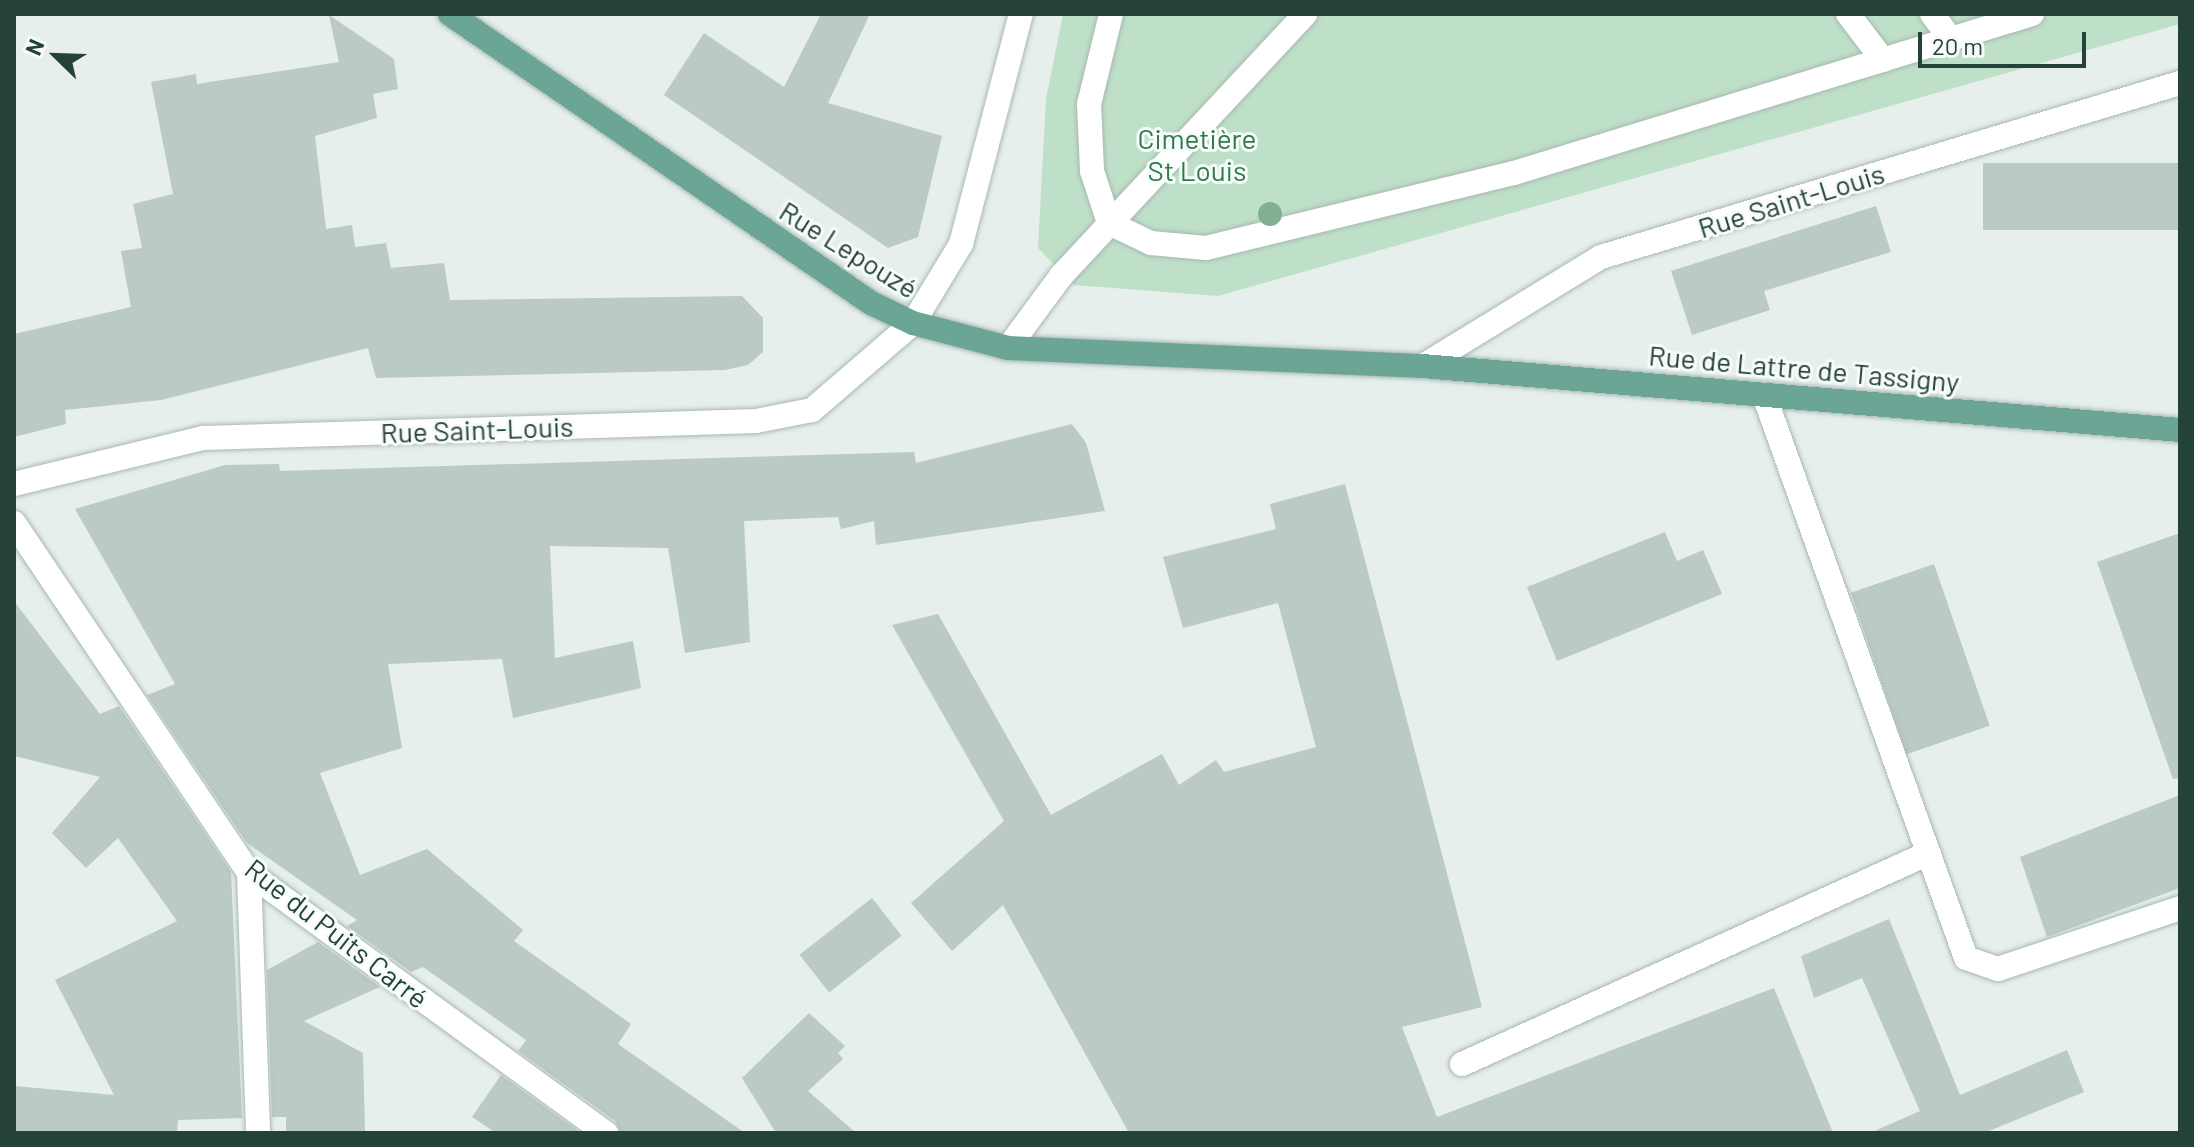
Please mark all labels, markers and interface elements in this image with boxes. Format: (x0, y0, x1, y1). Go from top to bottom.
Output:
north arrow (16, 16, 96, 96)
scale bar (1922, 16, 2090, 66)
text: 20 m (1932, 31, 1983, 60)
text: N (19, 35, 49, 58)
park label: Cimetière St Louis (1137, 121, 1257, 187)
street label: Rue Saint-Louis (1694, 156, 1888, 244)
street label: Rue Lepouzé (774, 193, 924, 305)
street label: Rue de Lattre de Tassigny (1647, 338, 1961, 398)
street label: Rue Saint-Louis (380, 409, 574, 449)
street label: Rue du Puits Carré (239, 851, 435, 1015)

